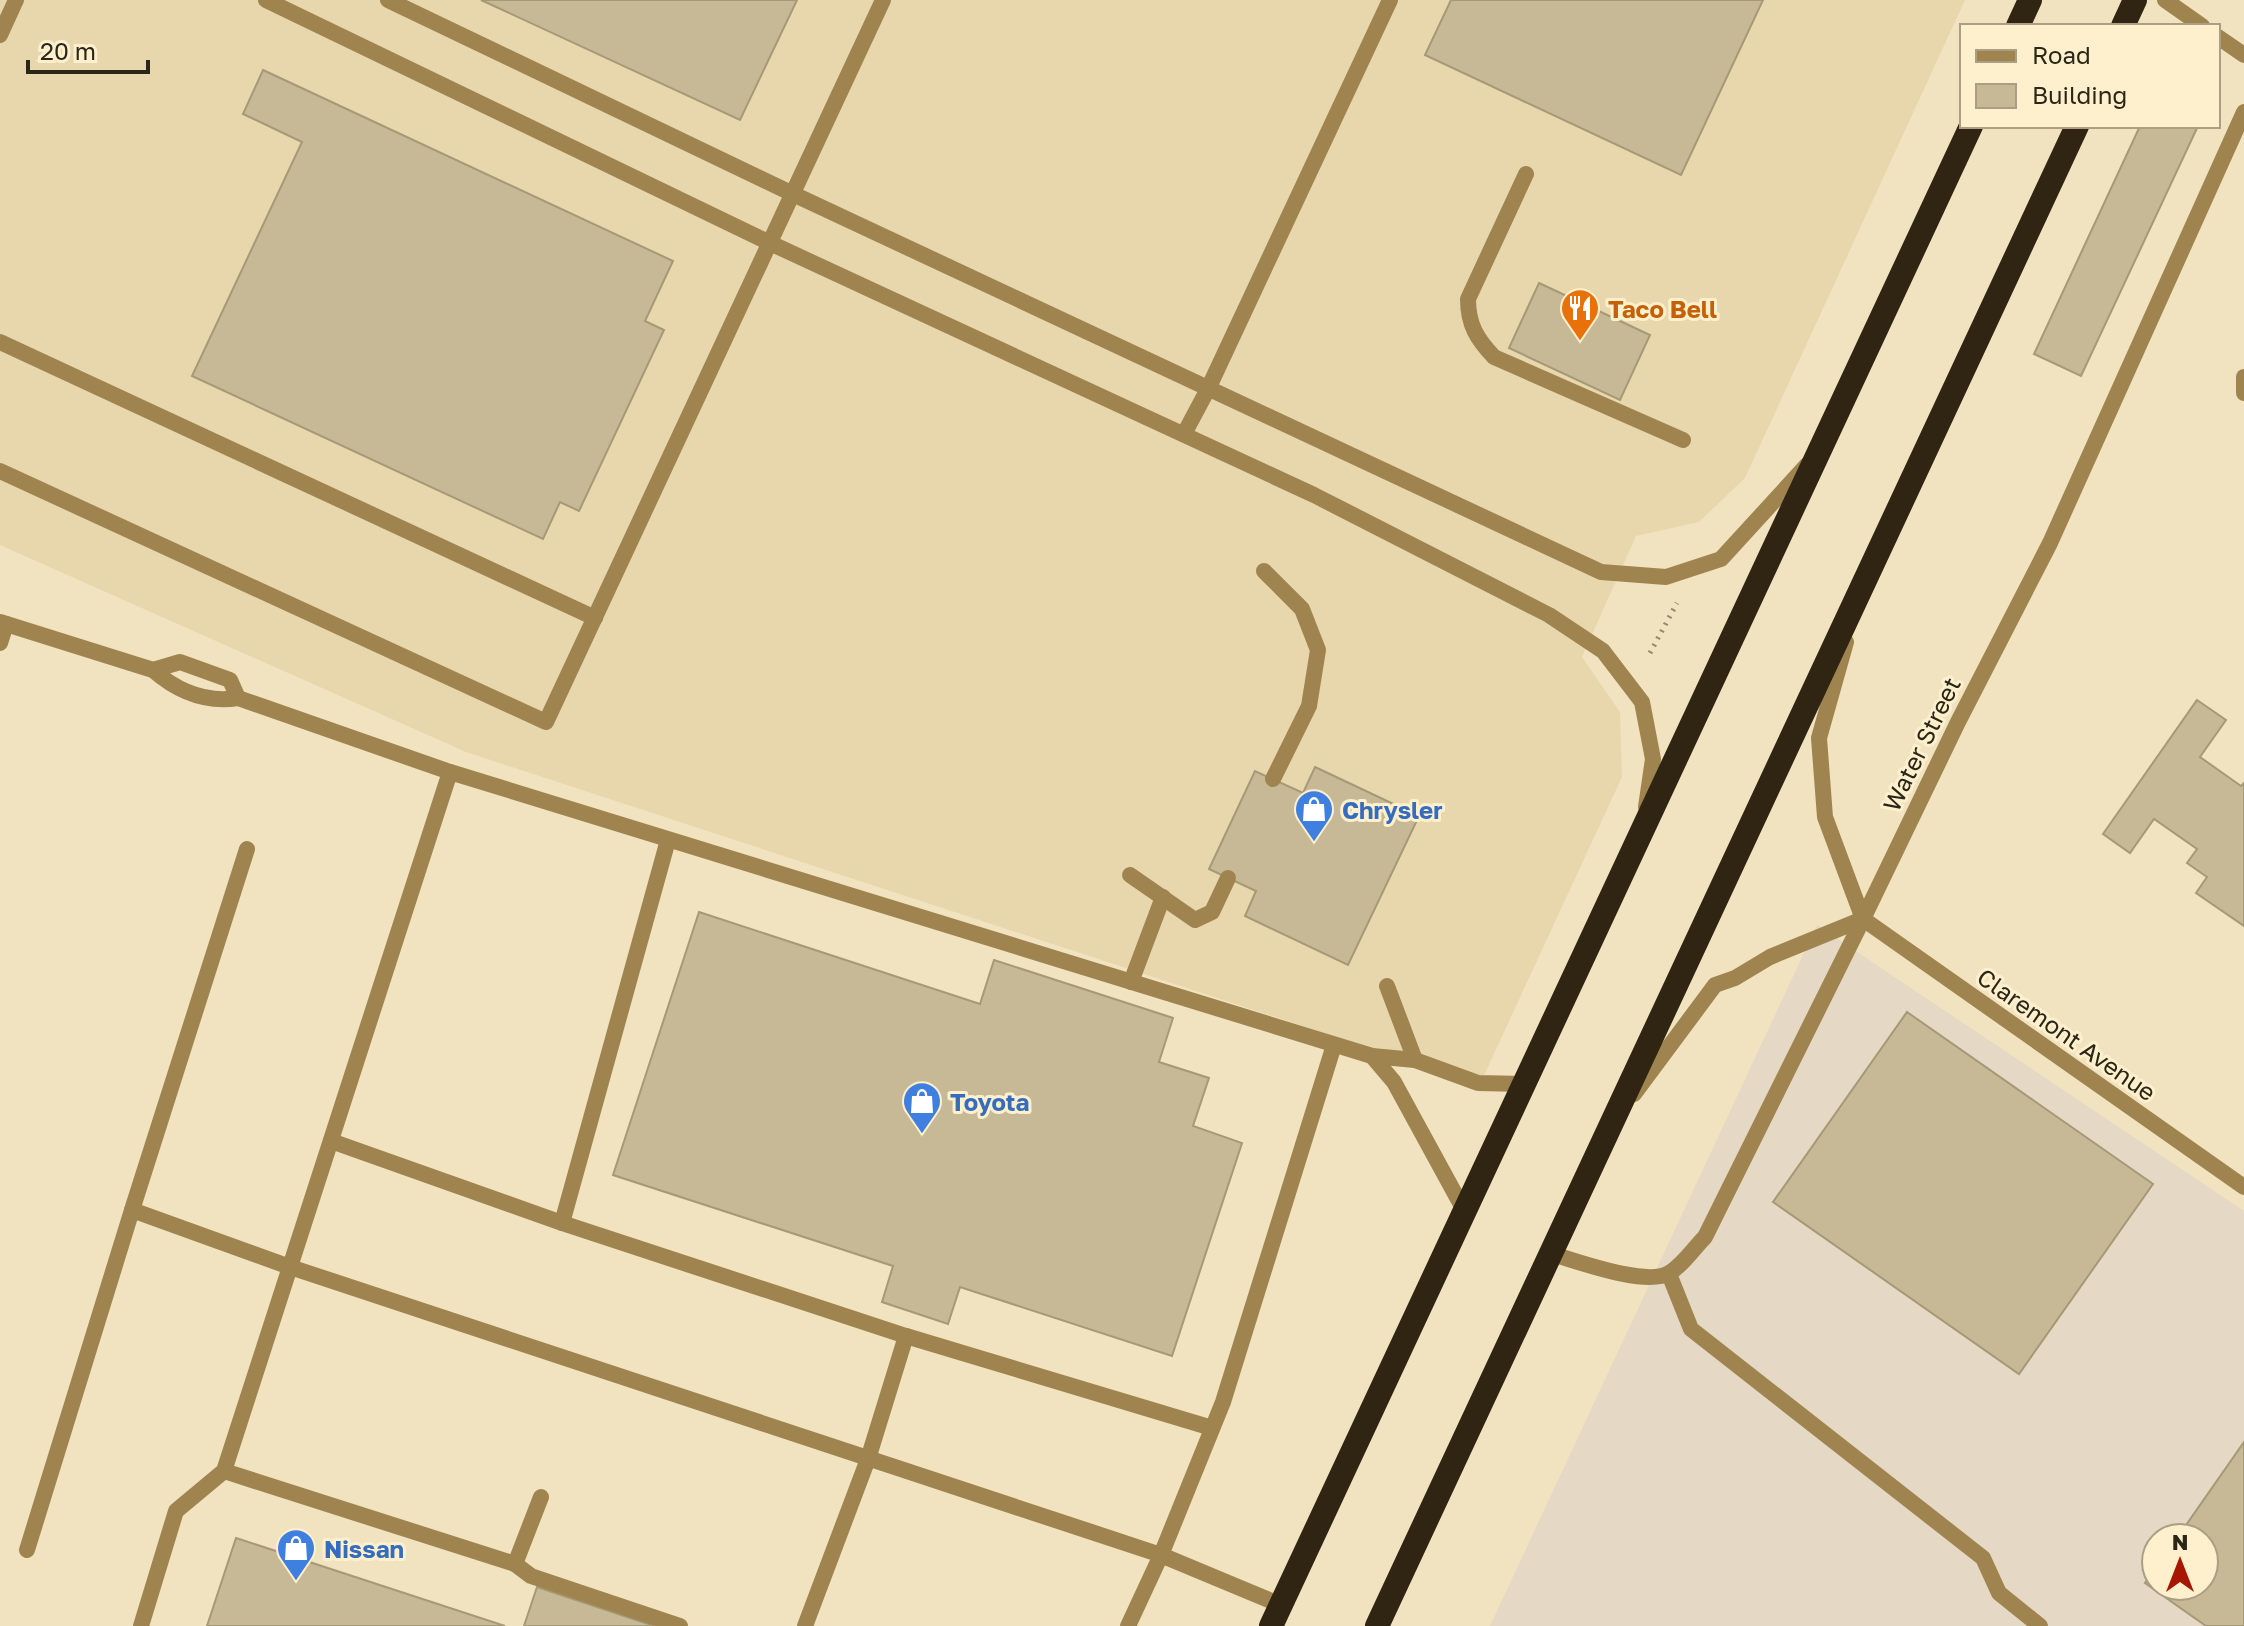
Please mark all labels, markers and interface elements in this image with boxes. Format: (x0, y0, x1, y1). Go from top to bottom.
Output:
scale bar (28, 24, 148, 74)
legend (1960, 24, 2220, 128)
text: 20 m (40, 36, 96, 65)
text: Road (2032, 40, 2091, 69)
text: Building (2032, 80, 2127, 109)
restaurant icon: Taco Bell (1559, 287, 1601, 342)
place label: Taco Bell (1608, 294, 1717, 323)
street label: Water Street (1876, 672, 1966, 816)
shop icon: Chrysler (1293, 788, 1335, 843)
place label: Chrysler (1342, 795, 1443, 824)
street label: Claremont Avenue (1972, 962, 2162, 1106)
shop icon: Toyota (901, 1080, 943, 1135)
place label: Toyota (950, 1087, 1029, 1116)
north arrow (2140, 1522, 2220, 1602)
shop icon: Nissan (275, 1527, 317, 1582)
text: N (2172, 1528, 2188, 1555)
place label: Nissan (324, 1534, 404, 1563)

